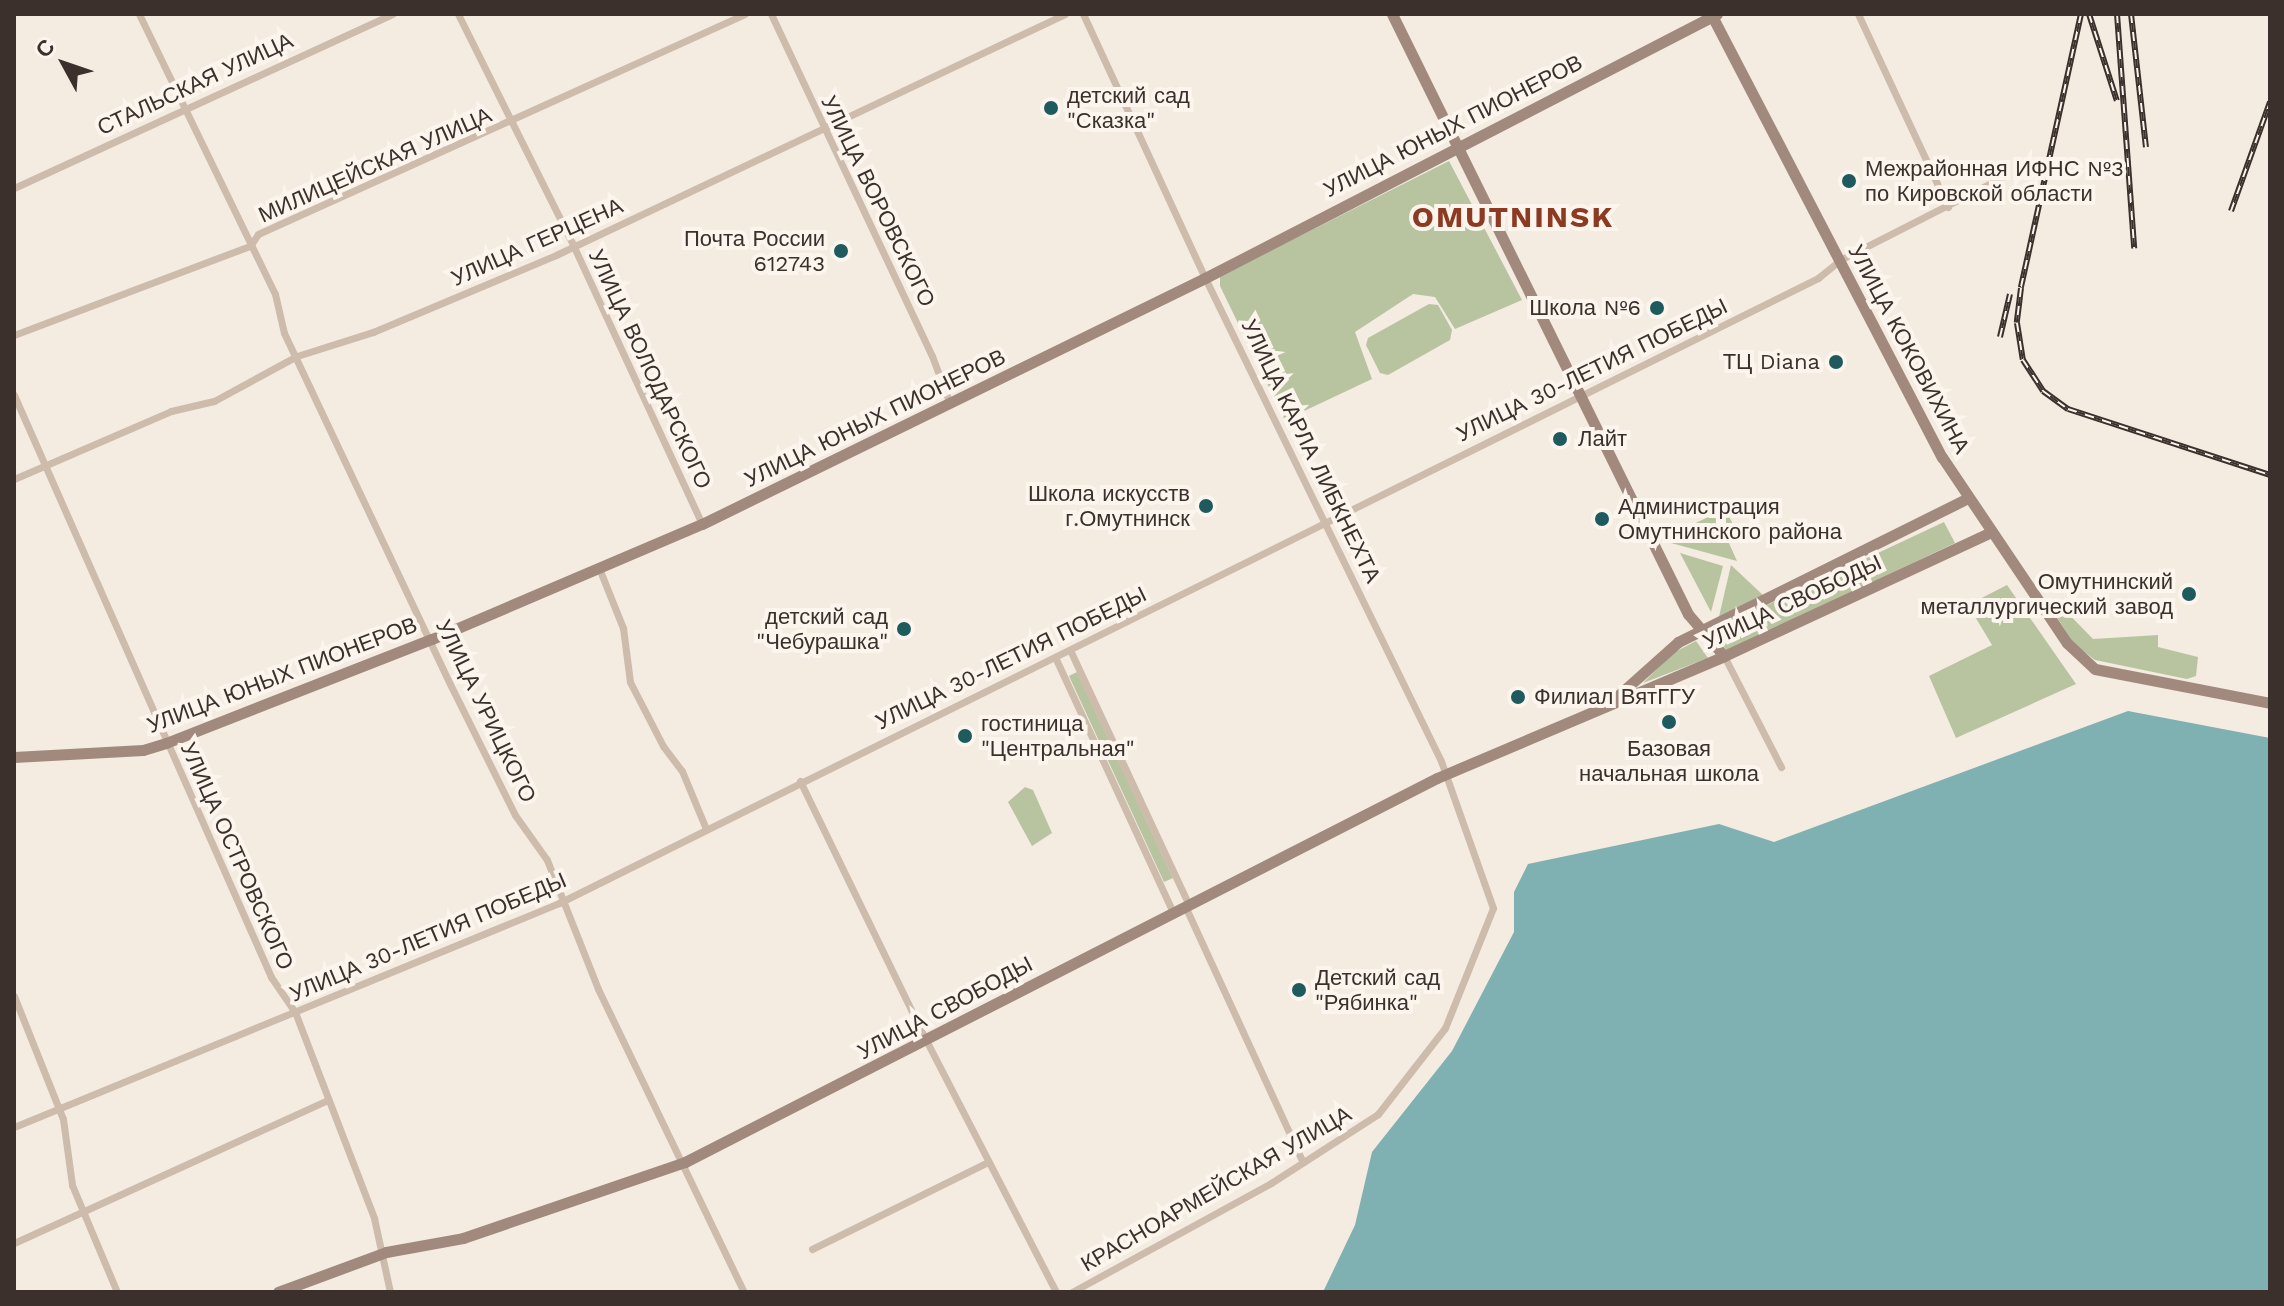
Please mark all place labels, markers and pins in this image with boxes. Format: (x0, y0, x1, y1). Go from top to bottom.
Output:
place label: детский сад "Сказка" (1067, 82, 1190, 134)
marker: детский сад "Сказка" (1042, 99, 1060, 117)
place label: Межрайонная ИФНС №3 по Кировской области (1865, 155, 2124, 206)
marker: Межрайонная ИФНС №3 по Кировской области (1840, 172, 1858, 190)
place label: Почта России 612743 (684, 225, 825, 276)
marker: Почта России 612743 (832, 242, 850, 260)
place label: Школа №6 (1529, 295, 1641, 321)
marker: Школа №6 (1648, 299, 1666, 317)
place label: ТЦ Diana (1723, 349, 1820, 375)
marker: ТЦ Diana (1827, 353, 1845, 371)
place label: Лайт (1578, 426, 1627, 452)
marker: Лайт (1549, 428, 1571, 450)
place label: Школа искусств г.Омутнинск (1028, 480, 1190, 532)
place label: Администрация Омутнинского района (1618, 493, 1842, 544)
marker: Школа искусств г.Омутнинск (1197, 497, 1215, 515)
marker: Администрация Омутнинского района (1593, 510, 1611, 528)
place label: Омутнинский металлургический завод (1921, 568, 2173, 620)
marker: Омутнинский металлургический завод (2180, 585, 2198, 603)
place label: детский сад "Чебурашка" (756, 603, 888, 654)
marker: детский сад "Чебурашка" (895, 620, 913, 638)
place label: Филиал ВятГГУ (1534, 684, 1695, 710)
marker: Филиал ВятГГУ (1509, 688, 1527, 706)
place label: гостиница "Центральная" (981, 710, 1135, 762)
marker: Базовая начальная школа (1660, 713, 1678, 731)
marker: гостиница "Центральная" (956, 727, 974, 745)
place label: Базовая начальная школа (1579, 735, 1759, 786)
place label: Детский сад "Рябинка" (1315, 964, 1440, 1016)
marker: Детский сад "Рябинка" (1290, 981, 1308, 999)

